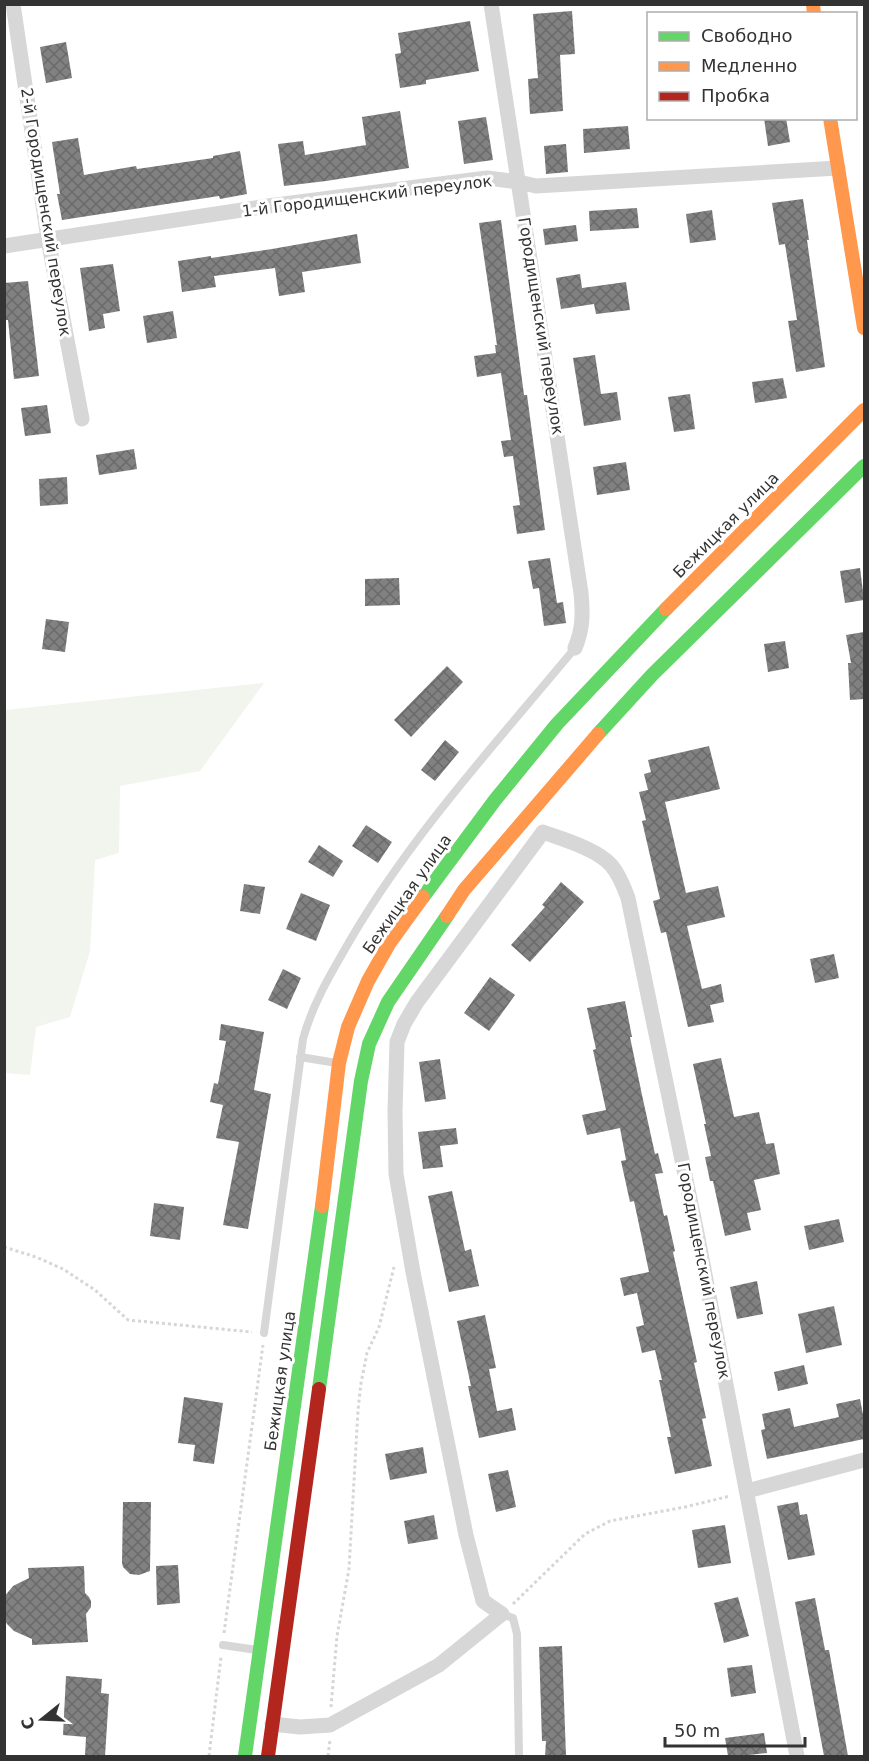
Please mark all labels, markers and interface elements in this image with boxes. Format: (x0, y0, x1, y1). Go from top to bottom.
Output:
legend (647, 12, 857, 120)
text: Свободно (701, 25, 793, 46)
text: Медленно (701, 55, 797, 76)
text: Пробка (701, 85, 770, 106)
street label: 2-й Городищенский переулок (17, 86, 75, 338)
street label: 1-й Городищенский переулок (241, 171, 493, 221)
street label: Городищенский переулок (514, 216, 568, 437)
street label: Бежицкая улица (669, 468, 783, 582)
street label: Бежицкая улица (359, 831, 455, 957)
street label: Городищенский переулок (674, 1161, 734, 1381)
street label: Бежицкая улица (261, 1310, 299, 1452)
north arrow (12, 1689, 72, 1749)
scale bar (665, 1710, 804, 1748)
text: С (17, 1715, 39, 1732)
text: 50 m (674, 1720, 720, 1741)

